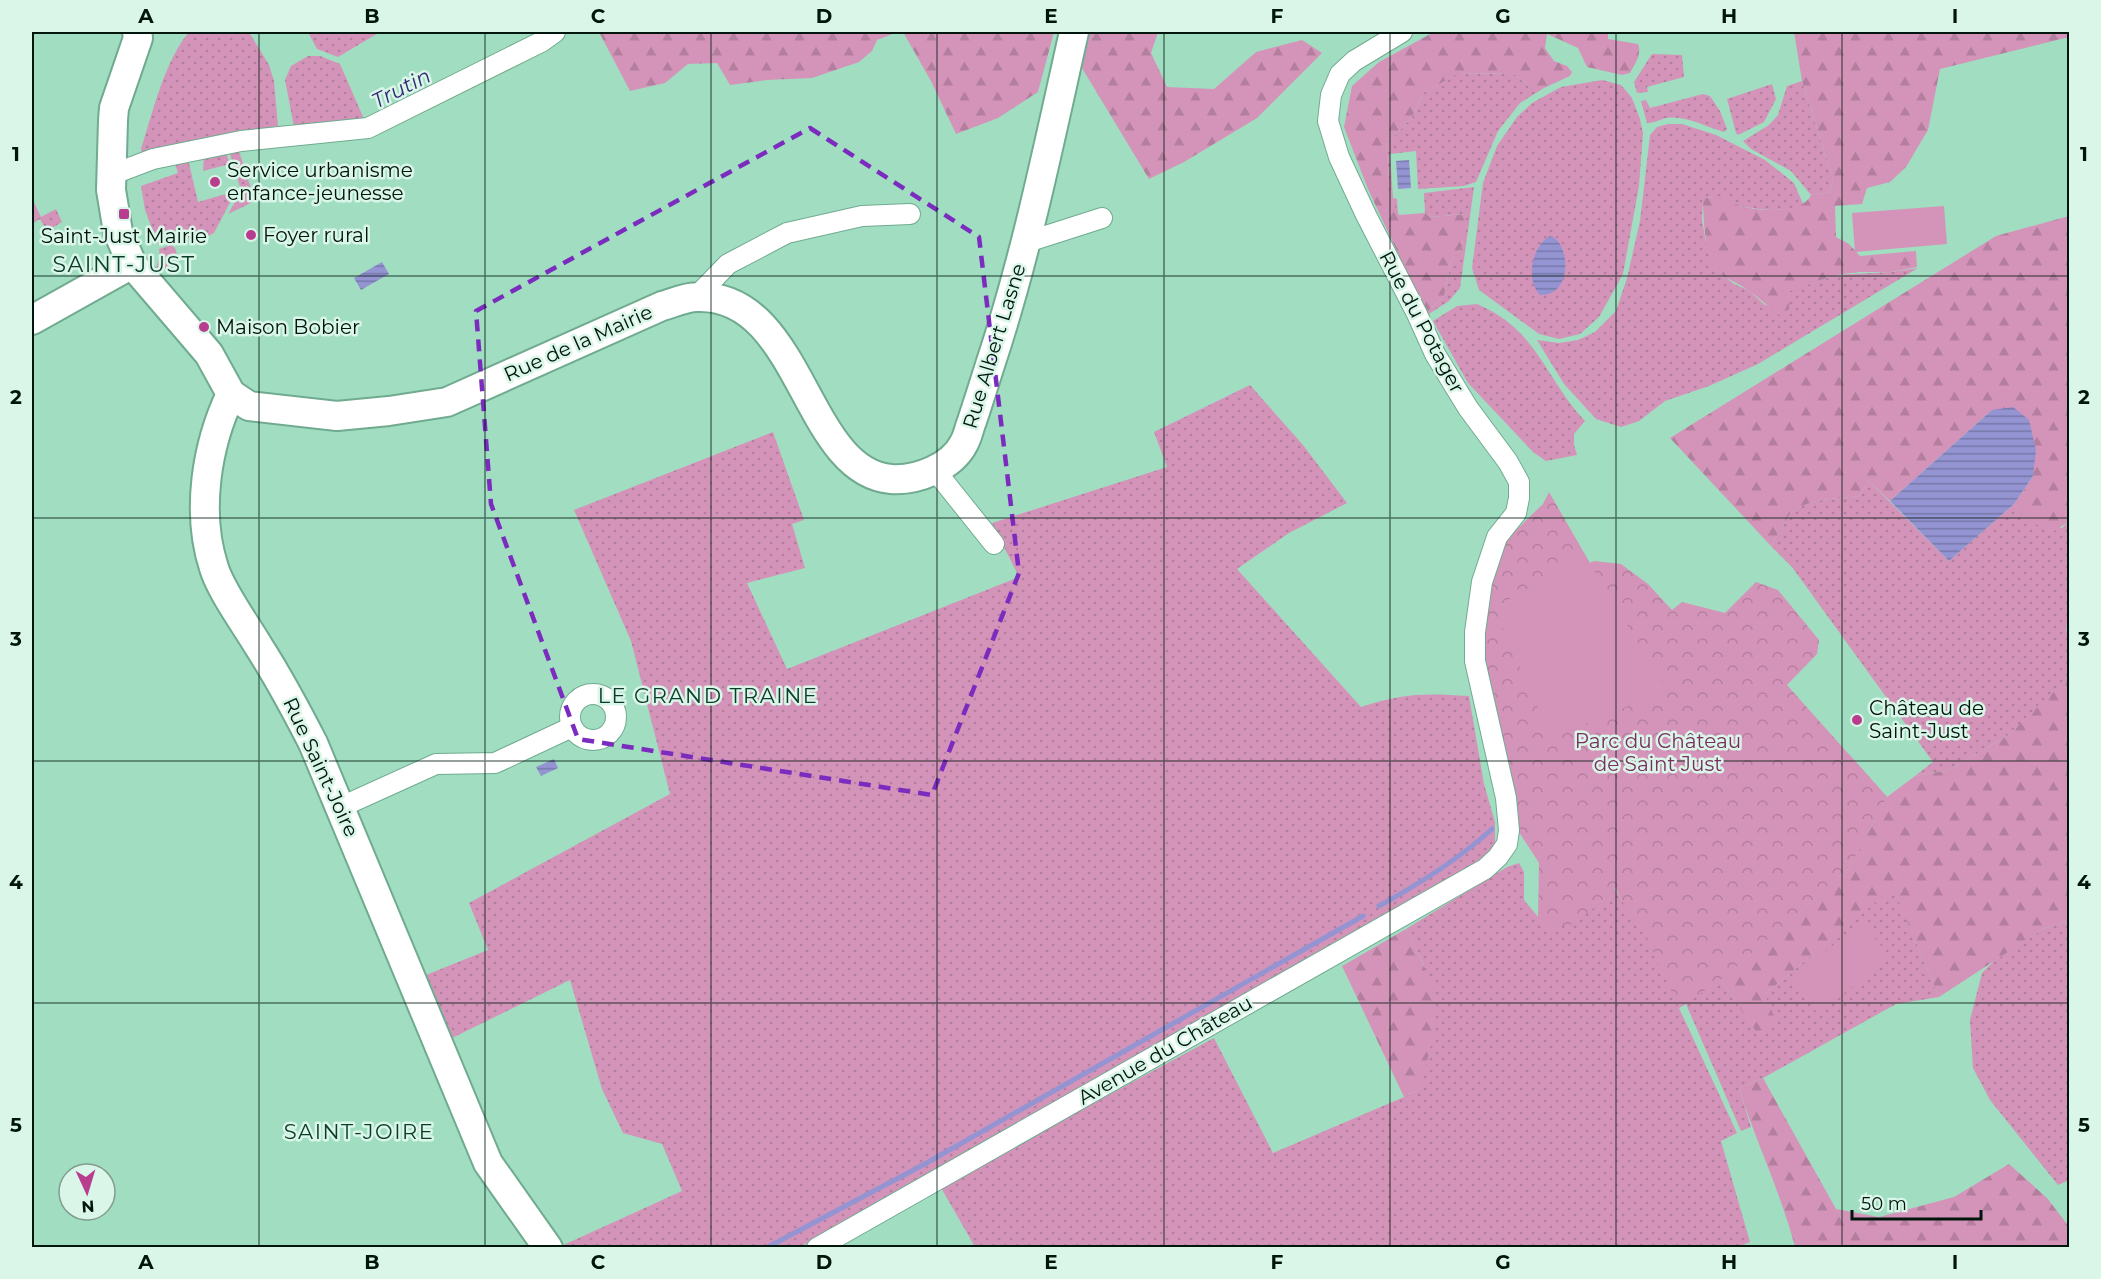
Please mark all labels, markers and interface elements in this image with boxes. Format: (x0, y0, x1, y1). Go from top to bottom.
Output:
text: A (137, 4, 154, 28)
text: B (364, 4, 380, 28)
text: C (591, 4, 606, 28)
text: D (816, 4, 832, 28)
text: E (1044, 4, 1058, 28)
text: F (1271, 4, 1284, 28)
text: G (1495, 4, 1511, 28)
text: H (1721, 4, 1737, 28)
text: I (1952, 4, 1958, 28)
water label: Trutin (367, 63, 435, 113)
text: 1 (12, 142, 20, 166)
text: 1 (2080, 142, 2088, 166)
place label: Service urbanisme enfance-jeunesse (227, 158, 413, 205)
marker: Service urbanisme enfance-jeunesse (208, 175, 222, 189)
marker: Saint-Just Mairie (117, 207, 131, 221)
place label: Foyer rural (263, 223, 369, 247)
place label: Saint-Just Mairie (41, 224, 207, 248)
marker: Foyer rural (244, 228, 258, 242)
street label: Rue du Potager (1374, 247, 1470, 397)
district label: SAINT-JUST (52, 251, 196, 278)
street label: Rue Albert Lasne (957, 261, 1031, 431)
street label: Rue de la Mairie (500, 299, 656, 387)
place label: Maison Bobier (216, 315, 360, 339)
marker: Maison Bobier (197, 320, 211, 334)
text: 2 (10, 385, 22, 409)
text: 2 (2078, 385, 2090, 409)
text: 3 (9, 627, 22, 651)
text: 3 (2077, 627, 2090, 651)
district label: LE GRAND TRAINE (598, 683, 818, 708)
street label: Rue Saint-Joire (278, 693, 364, 841)
place label: Château de Saint-Just (1869, 696, 1984, 743)
marker: Château de Saint-Just (1850, 713, 1864, 727)
park label: Parc du Château de Saint Just (1575, 729, 1741, 776)
text: 4 (9, 870, 23, 894)
text: 4 (2077, 870, 2091, 894)
street label: Avenue du Château (1074, 990, 1256, 1110)
text: 5 (10, 1113, 22, 1137)
text: 5 (2078, 1113, 2090, 1137)
district label: SAINT-JOIRE (284, 1119, 434, 1144)
north arrow (57, 1162, 117, 1222)
scale bar (1852, 1183, 1981, 1221)
text: 50 m (1861, 1193, 1907, 1215)
text: N (81, 1197, 95, 1216)
text: A (137, 1250, 154, 1274)
text: B (364, 1250, 380, 1274)
text: C (591, 1250, 606, 1274)
text: D (816, 1250, 832, 1274)
text: E (1044, 1250, 1058, 1274)
text: F (1271, 1250, 1284, 1274)
text: G (1495, 1250, 1511, 1274)
text: H (1721, 1250, 1737, 1274)
text: I (1952, 1250, 1958, 1274)

